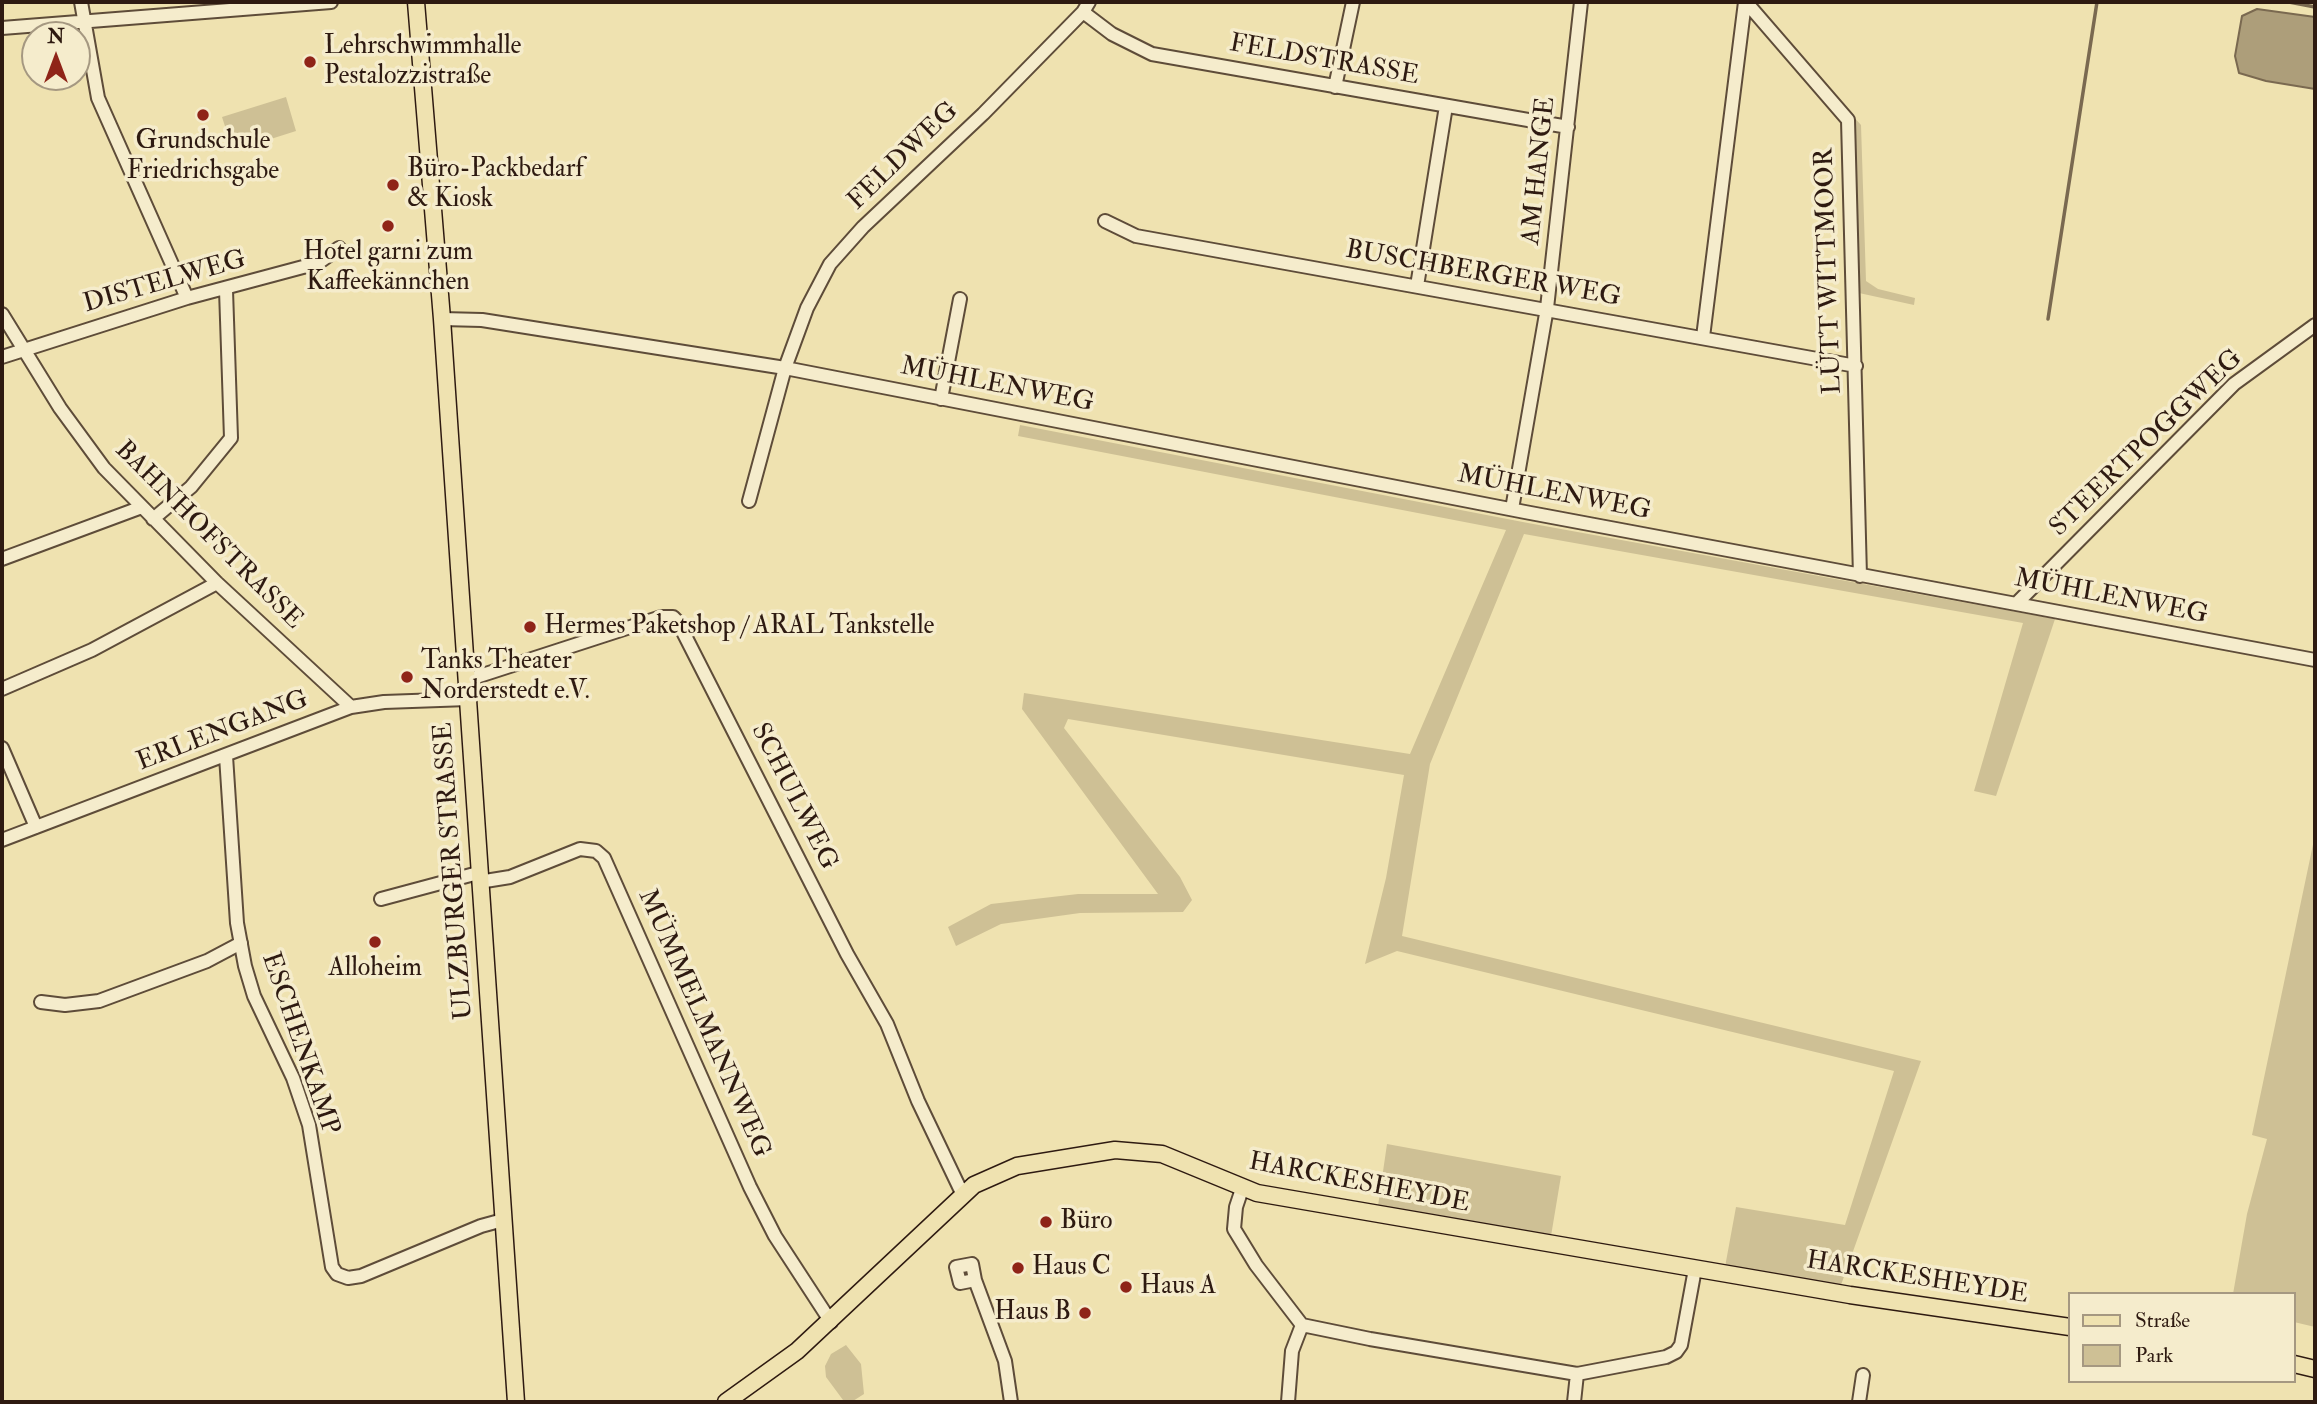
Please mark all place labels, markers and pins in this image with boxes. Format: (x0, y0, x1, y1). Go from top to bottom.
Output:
place label: Lehrschwimmhalle Pestalozzistraße (324, 31, 521, 92)
marker: Lehrschwimmhalle Pestalozzistraße (302, 54, 318, 70)
marker: Grundschule Friedrichsgabe (195, 107, 211, 123)
place label: Grundschule Friedrichsgabe (127, 126, 279, 188)
place label: Büro-Packbedarf & Kiosk (407, 154, 584, 216)
marker: Büro-Packbedarf & Kiosk (385, 177, 401, 193)
marker: Hotel garni zum Kaffeekännchen (380, 218, 396, 234)
place label: Hotel garni zum Kaffeekännchen (303, 237, 473, 298)
place label: Hermes Paketshop / ARAL Tankstelle (544, 611, 934, 643)
marker: Hermes Paketshop / ARAL Tankstelle (522, 619, 538, 635)
place label: Tanks Theater Norderstedt e.V. (421, 646, 590, 708)
marker: Tanks Theater Norderstedt e.V. (399, 669, 415, 685)
marker: Alloheim (367, 934, 383, 950)
place label: Alloheim (328, 953, 422, 985)
place label: Büro (1060, 1206, 1113, 1238)
marker: Büro (1038, 1214, 1054, 1230)
place label: Haus C (1032, 1252, 1111, 1284)
marker: Haus C (1010, 1260, 1026, 1276)
place label: Haus A (1140, 1271, 1216, 1303)
marker: Haus A (1118, 1279, 1134, 1295)
place label: Haus B (994, 1297, 1071, 1329)
marker: Haus B (1077, 1305, 1093, 1321)

